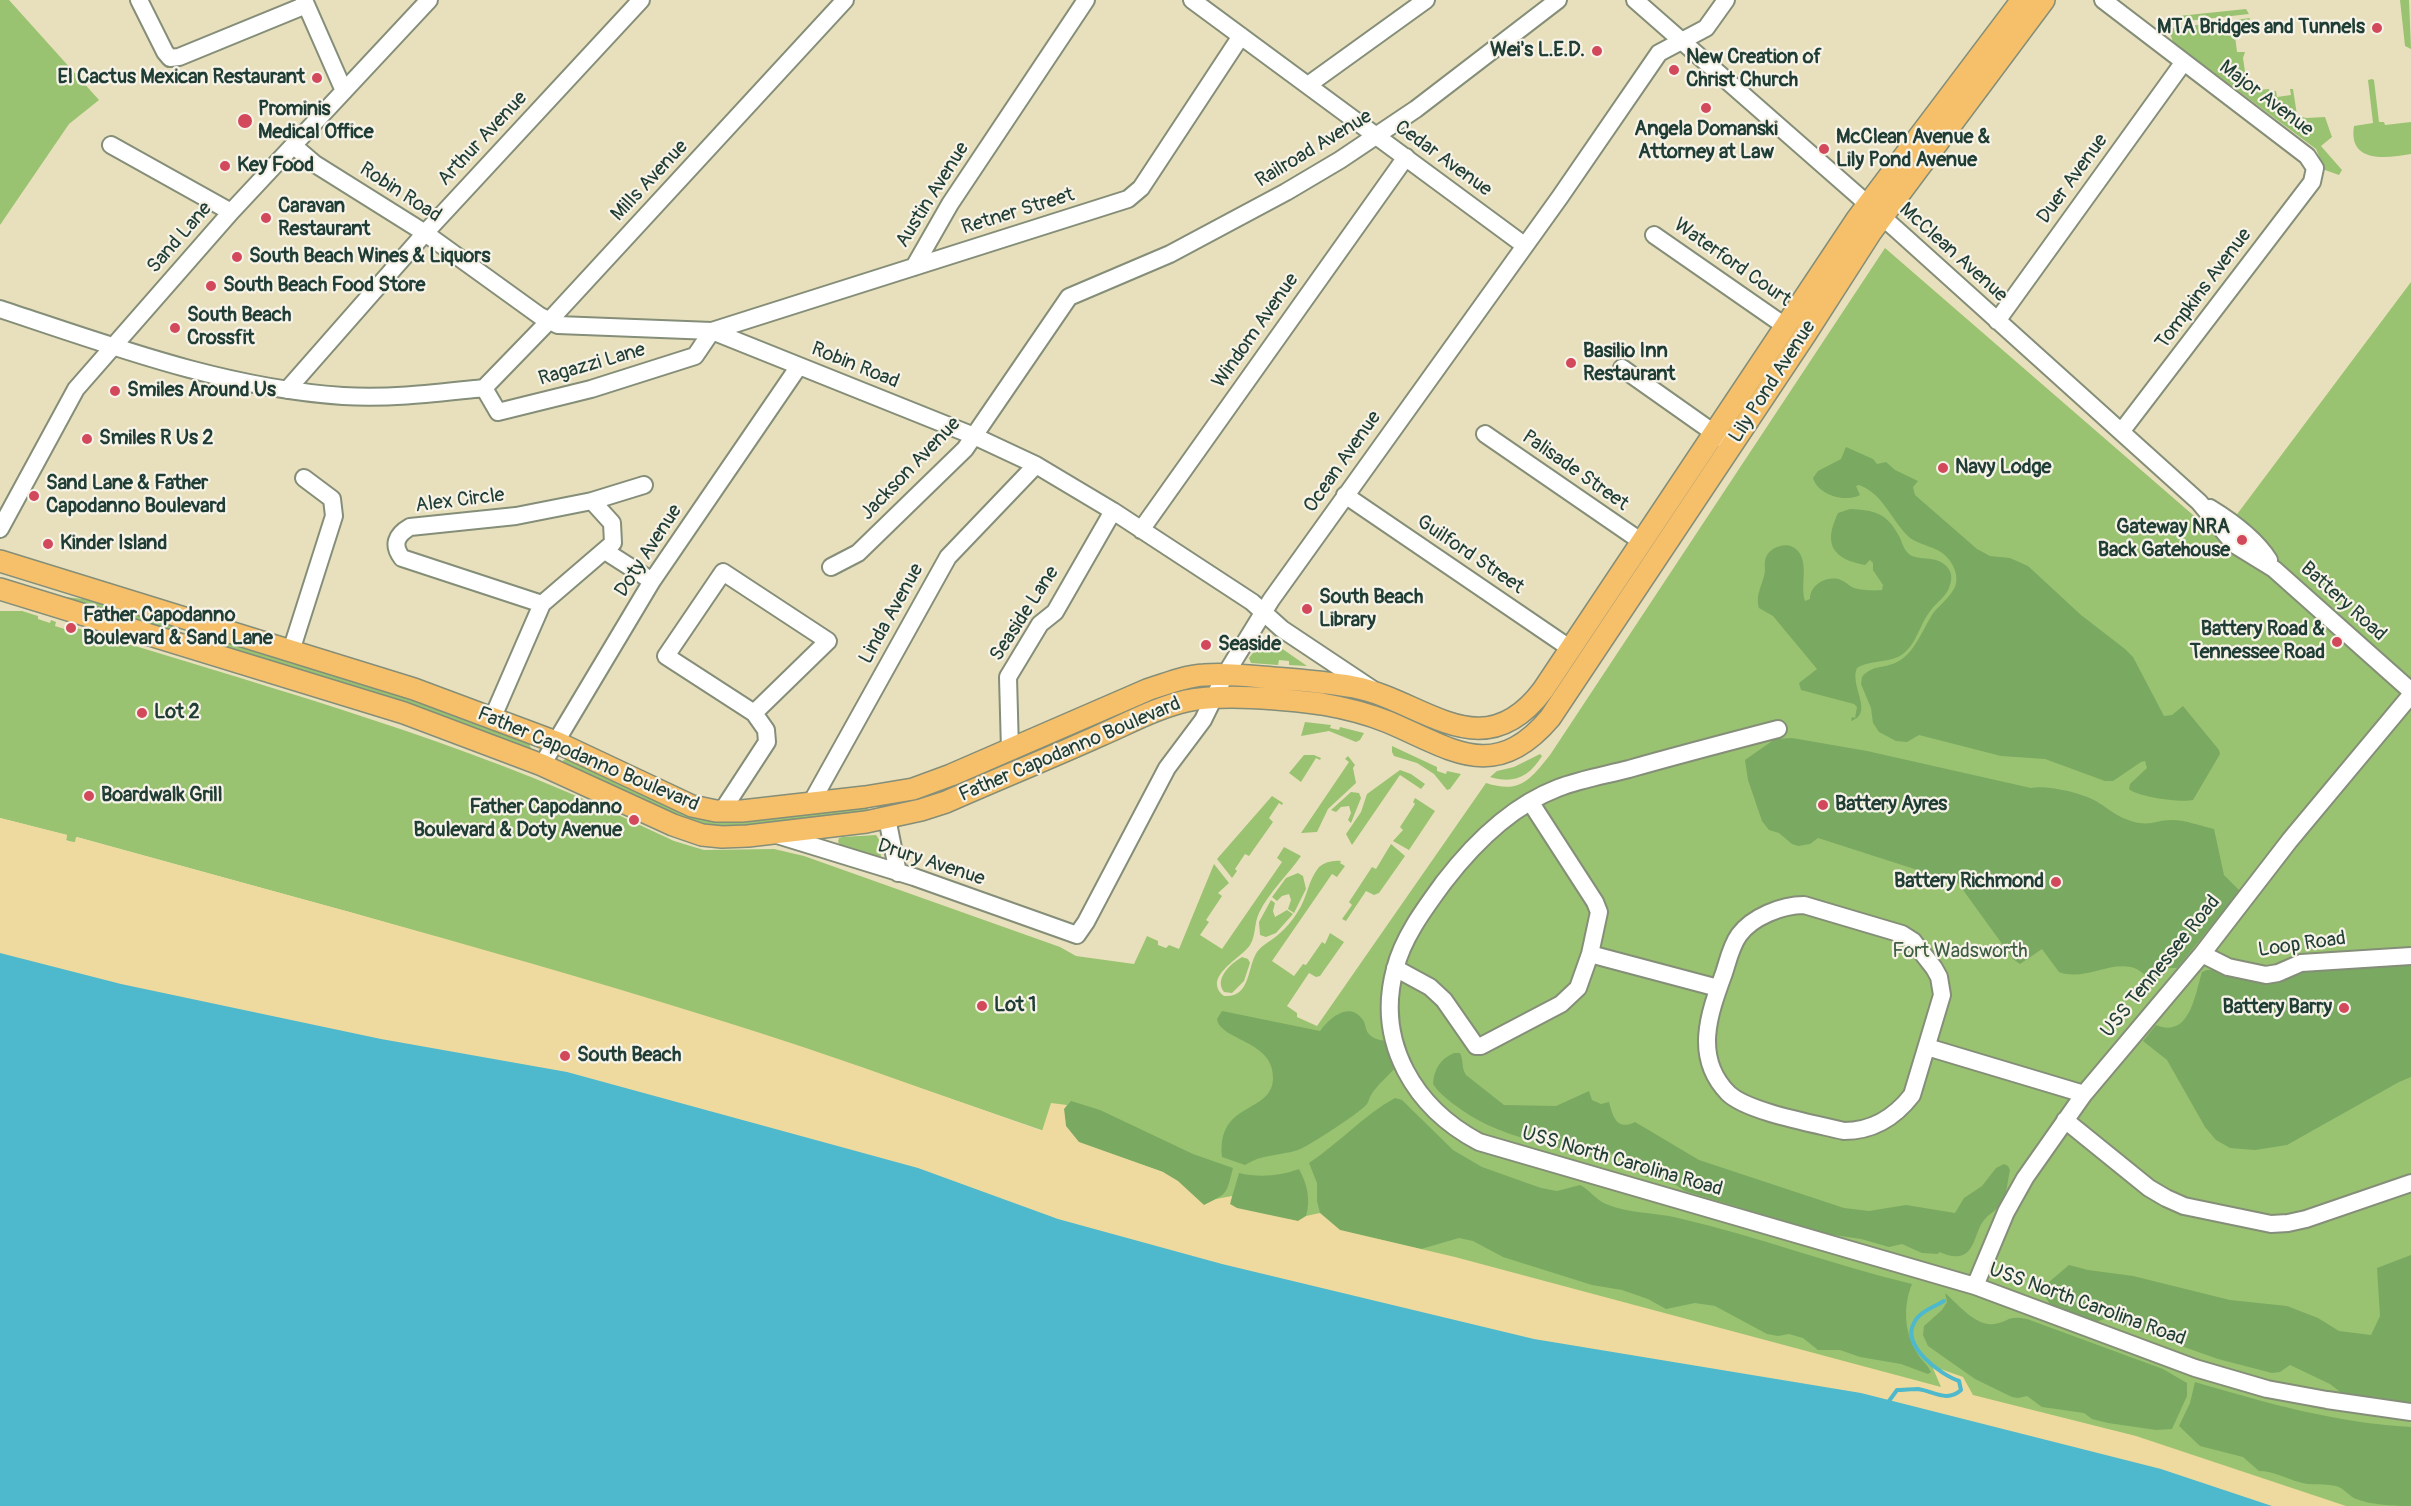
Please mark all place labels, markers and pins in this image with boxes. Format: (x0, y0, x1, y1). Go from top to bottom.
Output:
place label: MTA Bridges and Tunnels (2157, 16, 2365, 40)
marker: MTA Bridges and Tunnels (2370, 21, 2384, 35)
place label: Wei's L.E.D. (1490, 39, 1585, 63)
marker: Wei's L.E.D. (1590, 44, 1604, 58)
place label: New Creation of Christ Church (1686, 46, 1822, 93)
marker: New Creation of Christ Church (1667, 63, 1681, 77)
place label: El Cactus Mexican Restaurant (58, 66, 305, 90)
marker: El Cactus Mexican Restaurant (310, 71, 324, 85)
place label: Prominis Medical Office (258, 98, 374, 145)
marker: Angela Domanski Attorney at Law (1699, 101, 1713, 115)
marker: Prominis Medical Office (236, 112, 254, 130)
place label: Angela Domanski Attorney at Law (1634, 118, 1778, 165)
place label: McClean Avenue & Lily Pond Avenue (1836, 126, 1990, 173)
marker: McClean Avenue & Lily Pond Avenue (1817, 142, 1831, 156)
place label: Key Food (237, 154, 314, 178)
marker: Key Food (218, 159, 232, 173)
place label: Caravan Restaurant (278, 195, 370, 242)
marker: Caravan Restaurant (259, 211, 273, 225)
place label: South Beach Wines & Liquors (249, 245, 490, 269)
marker: South Beach Wines & Liquors (230, 250, 244, 264)
place label: South Beach Food Store (223, 274, 425, 298)
marker: South Beach Food Store (204, 279, 218, 293)
place label: South Beach Crossfit (187, 304, 291, 351)
marker: South Beach Crossfit (168, 321, 182, 335)
place label: Basilio Inn Restaurant (1583, 340, 1675, 387)
marker: Basilio Inn Restaurant (1564, 356, 1578, 370)
place label: Smiles Around Us (127, 379, 276, 403)
marker: Smiles Around Us (108, 384, 122, 398)
place label: Smiles R Us 2 (99, 427, 213, 451)
marker: Smiles R Us 2 (80, 432, 94, 446)
place label: Navy Lodge (1955, 456, 2051, 480)
marker: Navy Lodge (1936, 461, 1950, 475)
place label: Sand Lane & Father Capodanno Boulevard (46, 472, 226, 519)
marker: Sand Lane & Father Capodanno Boulevard (27, 489, 41, 503)
place label: Gateway NRA Back Gatehouse (2098, 516, 2230, 563)
place label: Kinder Island (60, 532, 167, 556)
marker: Gateway NRA Back Gatehouse (2235, 533, 2249, 547)
marker: Kinder Island (41, 537, 55, 551)
place label: South Beach Library (1319, 586, 1423, 633)
marker: South Beach Library (1300, 602, 1314, 616)
place label: Father Capodanno Boulevard & Sand Lane (83, 604, 273, 651)
place label: Battery Road & Tennessee Road (2190, 618, 2325, 665)
marker: Father Capodanno Boulevard & Sand Lane (64, 621, 78, 635)
place label: Seaside (1218, 633, 1281, 657)
marker: Battery Road & Tennessee Road (2330, 635, 2344, 649)
marker: Seaside (1199, 638, 1213, 652)
place label: Lot 2 (154, 701, 200, 725)
marker: Lot 2 (135, 706, 149, 720)
place label: Boardwalk Grill (101, 784, 223, 808)
marker: Boardwalk Grill (82, 789, 96, 803)
place label: Battery Ayres (1835, 793, 1947, 817)
place label: Father Capodanno Boulevard & Doty Avenue (414, 796, 622, 843)
marker: Battery Ayres (1816, 798, 1830, 812)
marker: Father Capodanno Boulevard & Doty Avenue (627, 813, 641, 827)
place label: Battery Richmond (1894, 870, 2044, 894)
marker: Battery Richmond (2049, 875, 2063, 889)
place label: Lot 1 (994, 994, 1036, 1018)
place label: Battery Barry (2223, 996, 2332, 1020)
marker: Lot 1 (975, 999, 989, 1013)
marker: Battery Barry (2337, 1001, 2351, 1015)
place label: South Beach (577, 1044, 681, 1068)
marker: South Beach (558, 1049, 572, 1063)

